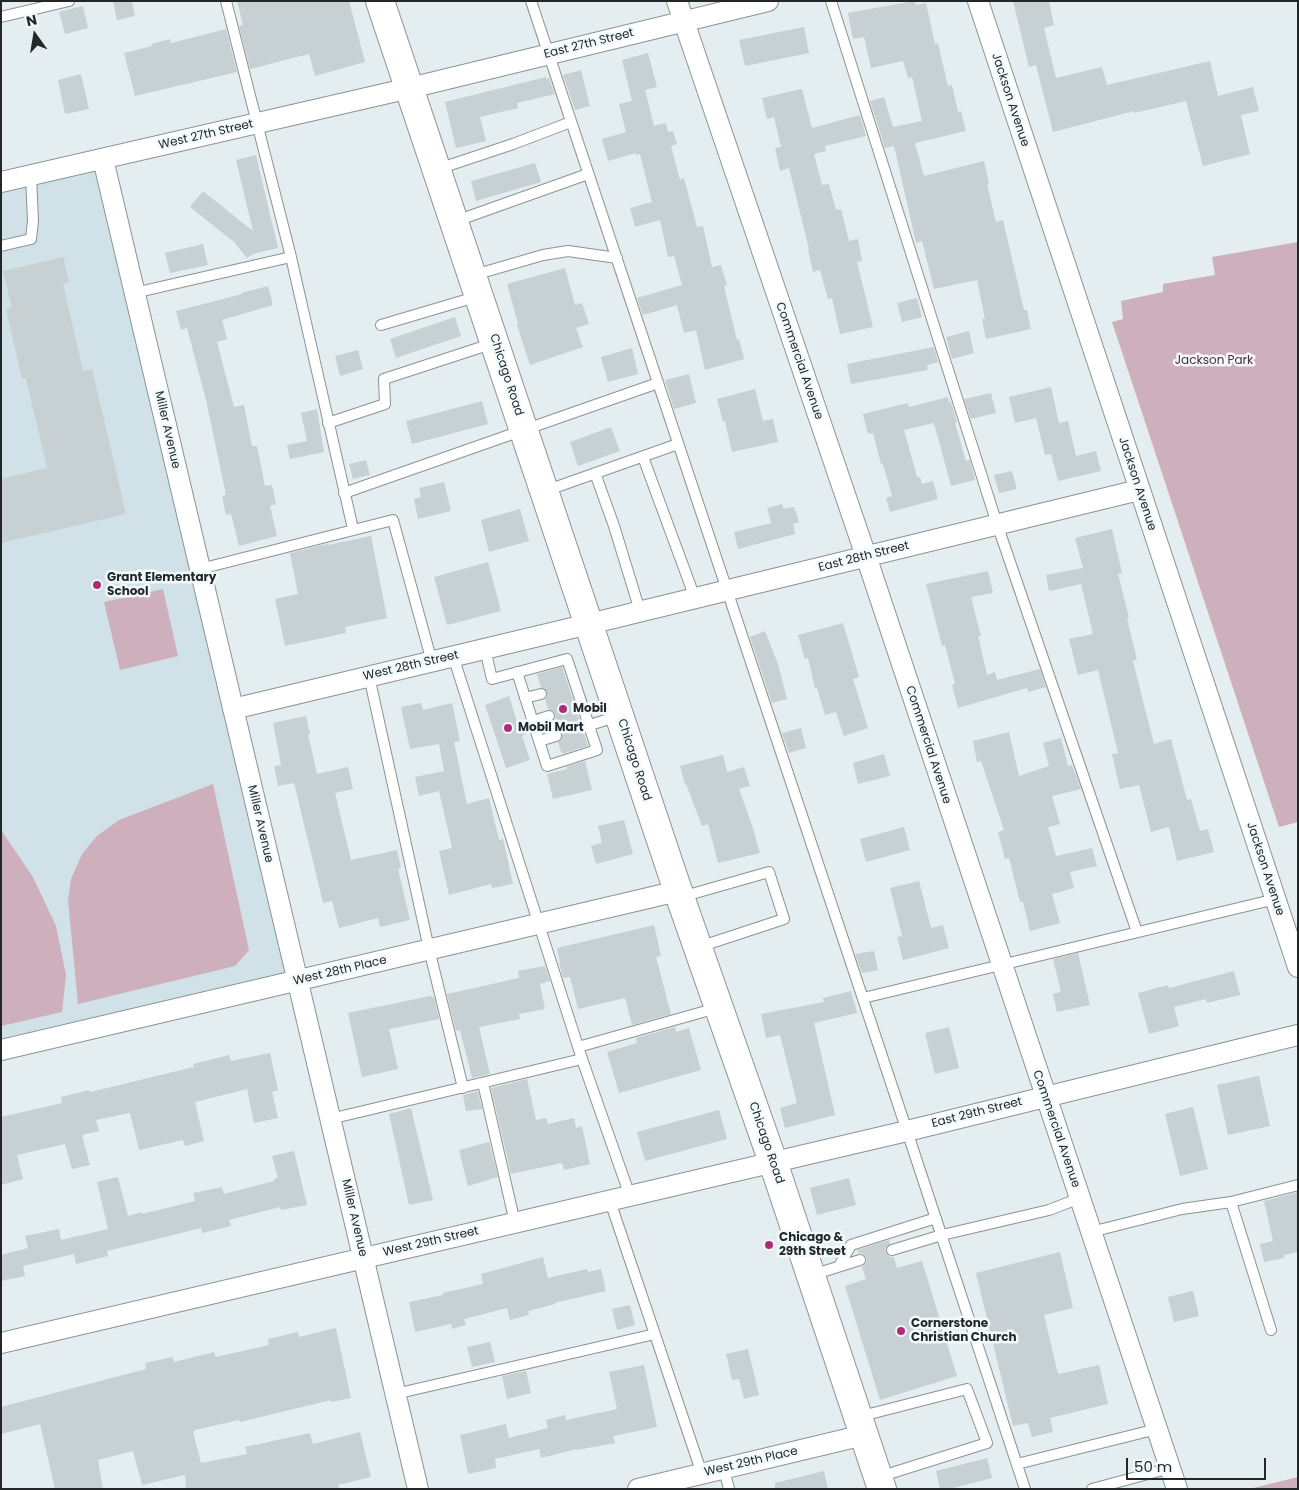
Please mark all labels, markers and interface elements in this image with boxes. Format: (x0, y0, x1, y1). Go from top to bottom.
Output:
text: N (24, 9, 39, 31)
north arrow (10, 10, 60, 60)
street label: East 27th Street (543, 26, 635, 62)
street label: Jackson Avenue (988, 51, 1032, 149)
street label: West 27th Street (157, 117, 255, 153)
street label: Commercial Avenue (772, 300, 826, 422)
street label: Chicago Road (486, 332, 526, 418)
park label: Jackson Park (1175, 354, 1253, 368)
street label: Miller Avenue (151, 390, 183, 470)
street label: Jackson Avenue (1115, 435, 1159, 533)
street label: East 28th Street (817, 539, 911, 575)
place label: Grant Elementary School (107, 571, 216, 599)
marker: Grant Elementary School (91, 579, 103, 591)
street label: West 28th Street (362, 648, 460, 684)
street label: Commercial Avenue (902, 684, 954, 806)
place label: Mobil (573, 702, 607, 716)
marker: Mobil (557, 703, 569, 715)
street label: Chicago Road (614, 717, 654, 803)
place label: Mobil Mart (518, 721, 584, 735)
marker: Mobil Mart (502, 722, 514, 734)
street label: Miller Avenue (244, 784, 276, 864)
street label: Jackson Avenue (1243, 820, 1287, 918)
street label: West 28th Place (292, 953, 388, 989)
street label: Commercial Avenue (1029, 1068, 1083, 1190)
street label: East 29th Street (930, 1095, 1024, 1131)
street label: Chicago Road (745, 1100, 787, 1186)
street label: Miller Avenue (338, 1178, 370, 1258)
street label: West 29th Street (382, 1224, 480, 1260)
place label: Chicago & 29th Street (779, 1231, 846, 1259)
marker: Chicago & 29th Street (763, 1239, 775, 1251)
place label: Cornerstone Christian Church (911, 1317, 1017, 1345)
marker: Cornerstone Christian Church (895, 1325, 907, 1337)
street label: West 29th Place (703, 1444, 799, 1480)
scale bar (1129, 1448, 1269, 1480)
text: 50 m (1134, 1456, 1172, 1477)

